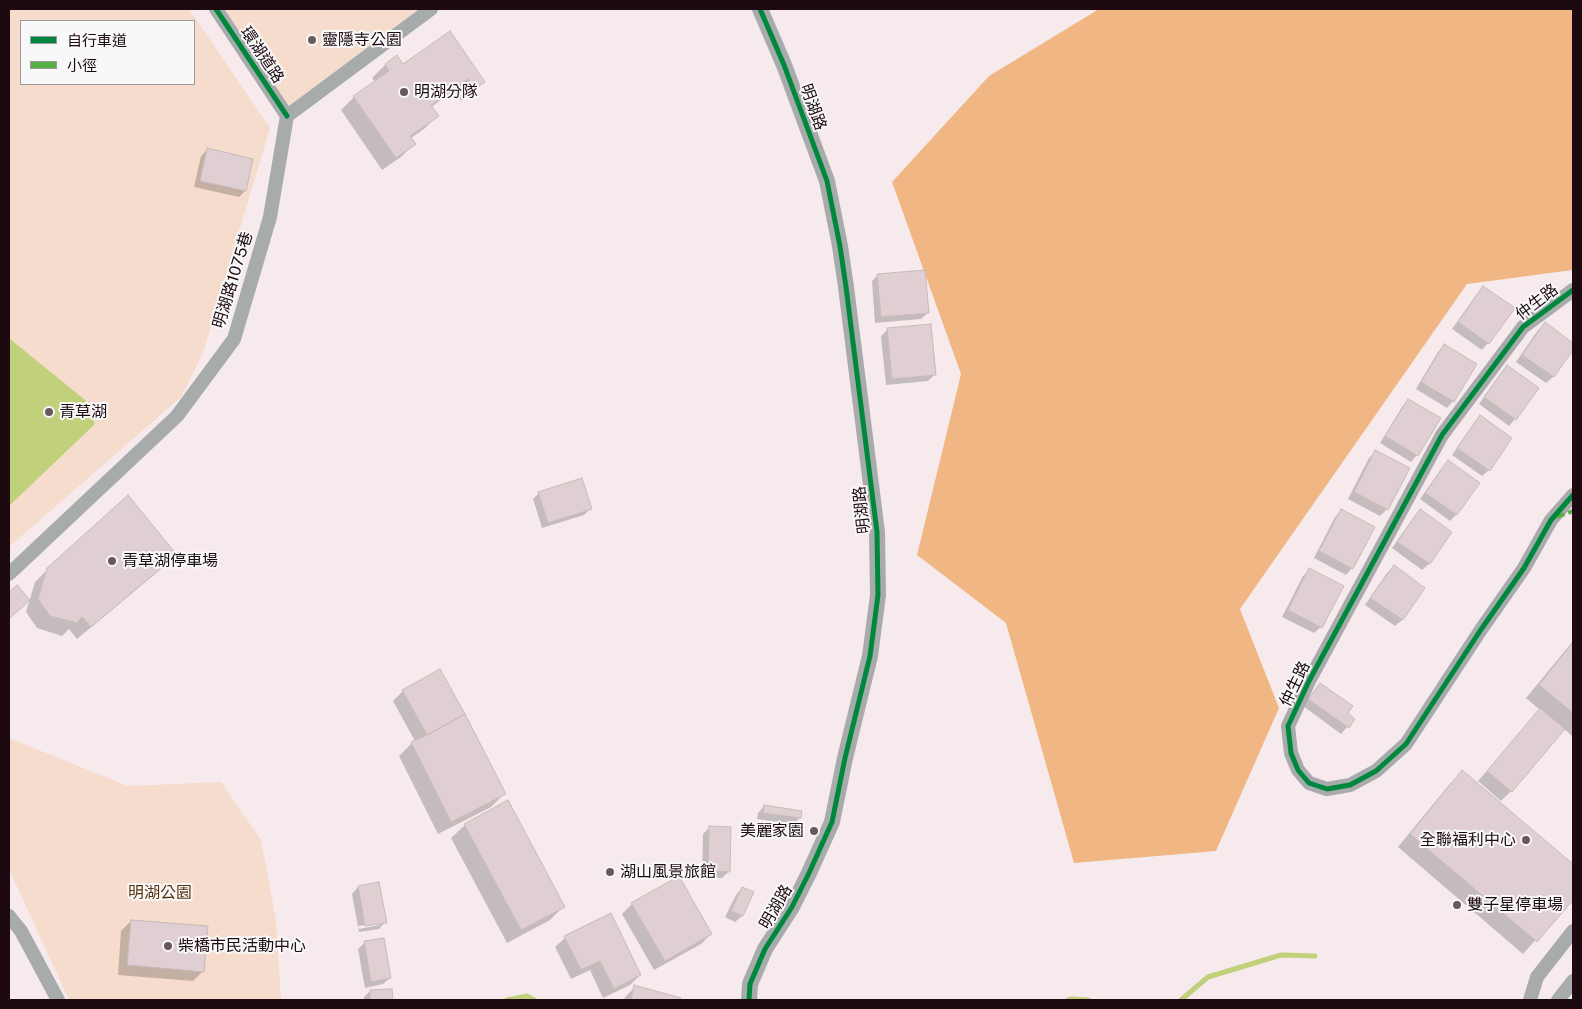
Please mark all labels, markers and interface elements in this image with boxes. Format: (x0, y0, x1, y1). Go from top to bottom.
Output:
legend (20, 20, 195, 85)
street label: 環湖道路 (236, 23, 288, 87)
place label: 靈隱寺公園 (322, 30, 402, 50)
text: 自行車道 (67, 32, 127, 49)
marker: 靈隱寺公園 (306, 34, 318, 46)
text: 小徑 (67, 57, 97, 74)
street label: 明湖路 (796, 81, 830, 133)
place label: 明湖分隊 (414, 82, 478, 102)
marker: 明湖分隊 (398, 86, 410, 98)
street label: 明湖路1075巷 (209, 229, 257, 331)
street label: 仲生路 (1512, 280, 1562, 324)
place label: 青草湖 (59, 402, 107, 422)
marker: 青草湖 (43, 406, 55, 418)
street label: 明湖路 (850, 485, 874, 535)
place label: 青草湖停車場 (122, 551, 218, 571)
marker: 青草湖停車場 (106, 555, 118, 567)
street label: 仲生路 (1276, 658, 1314, 710)
place label: 美麗家園 (740, 821, 804, 841)
marker: 美麗家園 (808, 825, 820, 837)
place label: 全聯福利中心 (1420, 830, 1516, 850)
marker: 全聯福利中心 (1520, 834, 1532, 846)
place label: 湖山風景旅館 (620, 862, 716, 882)
marker: 湖山風景旅館 (604, 866, 616, 878)
street label: 明湖路 (756, 881, 796, 933)
park label: 明湖公園 (128, 883, 192, 903)
place label: 雙子星停車場 (1467, 895, 1563, 915)
marker: 雙子星停車場 (1451, 899, 1463, 911)
place label: 柴橋市民活動中心 (178, 936, 306, 956)
marker: 柴橋市民活動中心 (162, 940, 174, 952)

